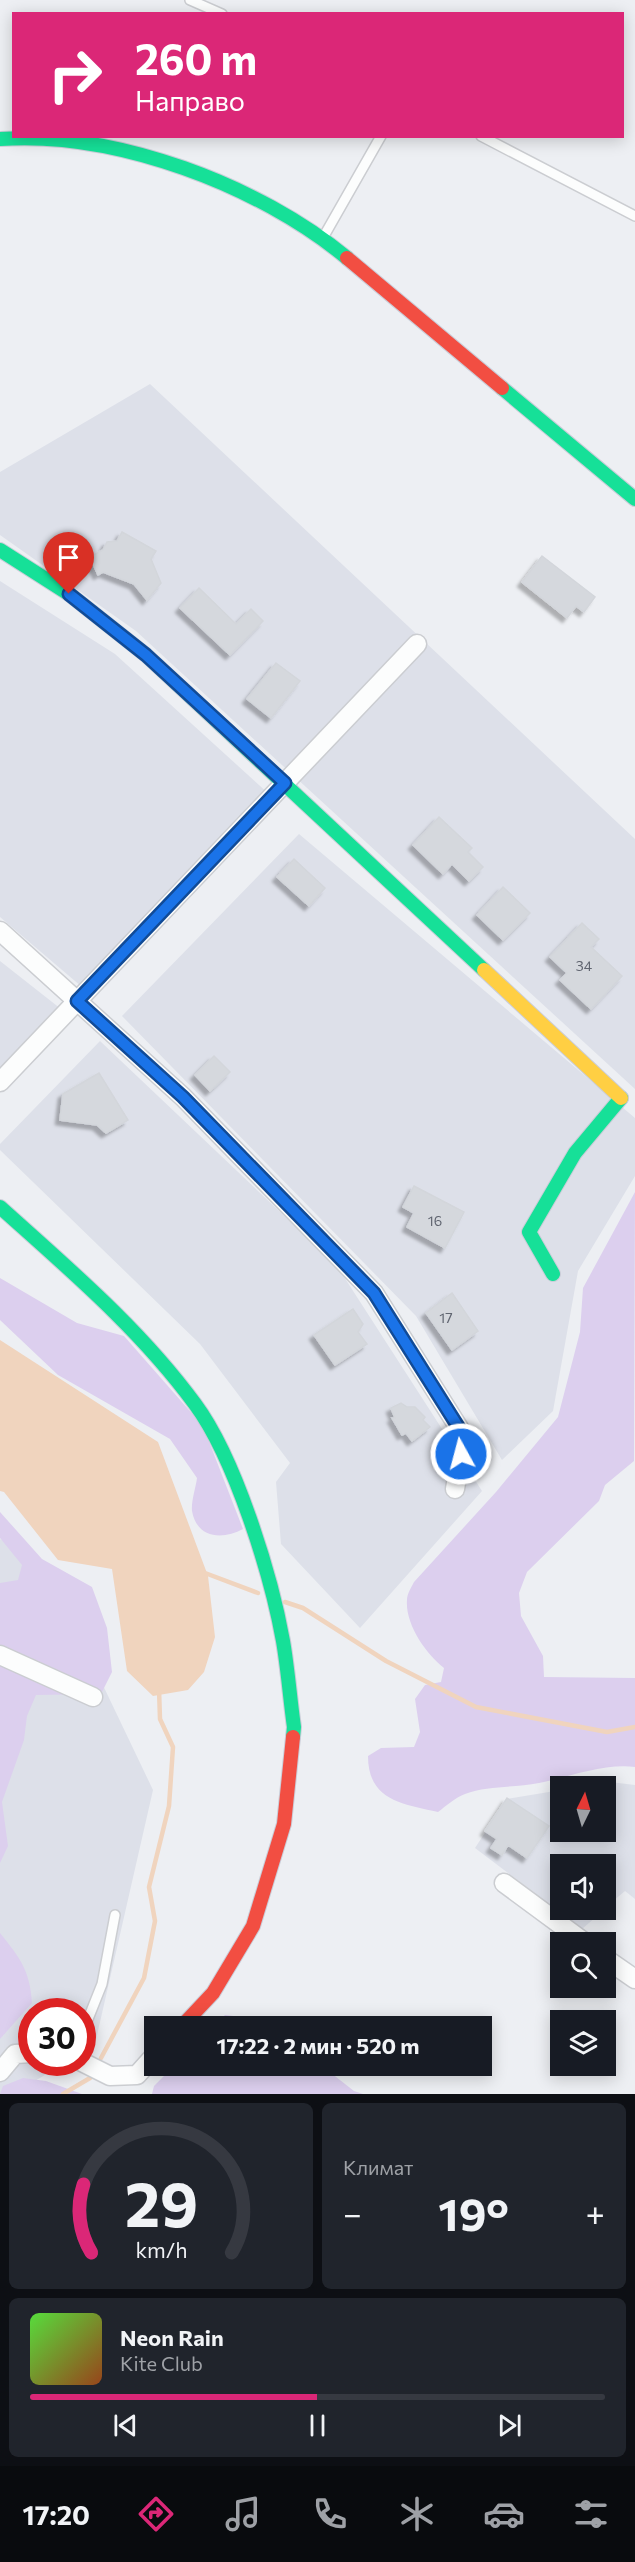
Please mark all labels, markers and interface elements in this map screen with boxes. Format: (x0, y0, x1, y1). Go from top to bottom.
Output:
text: 260 m (135, 32, 257, 84)
icon: right (36, 36, 114, 114)
text: Направо (135, 84, 245, 117)
pin (43, 532, 94, 594)
icon: arrive (52, 541, 85, 574)
house number: 34 (576, 957, 593, 974)
house number: 16 (428, 1212, 442, 1229)
house number: 17 (439, 1309, 453, 1326)
position arrow (429, 1422, 493, 1486)
north arrow (550, 1776, 616, 1842)
map controls (550, 1776, 616, 2076)
button: sound (550, 1854, 616, 1920)
button: search (550, 1932, 616, 1998)
speed limit sign: 30 (18, 1998, 96, 2076)
button: layers (550, 2010, 616, 2076)
text: 17:22 · 2 мин · 520 m (216, 2032, 420, 2059)
text: Климат (343, 2155, 413, 2179)
text: 29 (124, 2164, 198, 2240)
text: 19° (438, 2185, 509, 2240)
text: − (343, 2192, 362, 2233)
text: + (586, 2192, 605, 2233)
text: km/h (135, 2236, 187, 2262)
text: Neon Rain (120, 2324, 224, 2351)
text: Kite Club (120, 2351, 203, 2375)
icon: previous (109, 2409, 142, 2442)
icon: pause (301, 2409, 334, 2442)
icon: next (493, 2409, 526, 2442)
icon: directions (135, 2493, 177, 2535)
icon: music (222, 2493, 264, 2535)
icon: phone (309, 2493, 351, 2535)
icon: climate (396, 2493, 438, 2535)
icon: car (483, 2493, 525, 2535)
icon: filters (570, 2493, 612, 2535)
text: 17:20 (23, 2498, 90, 2531)

